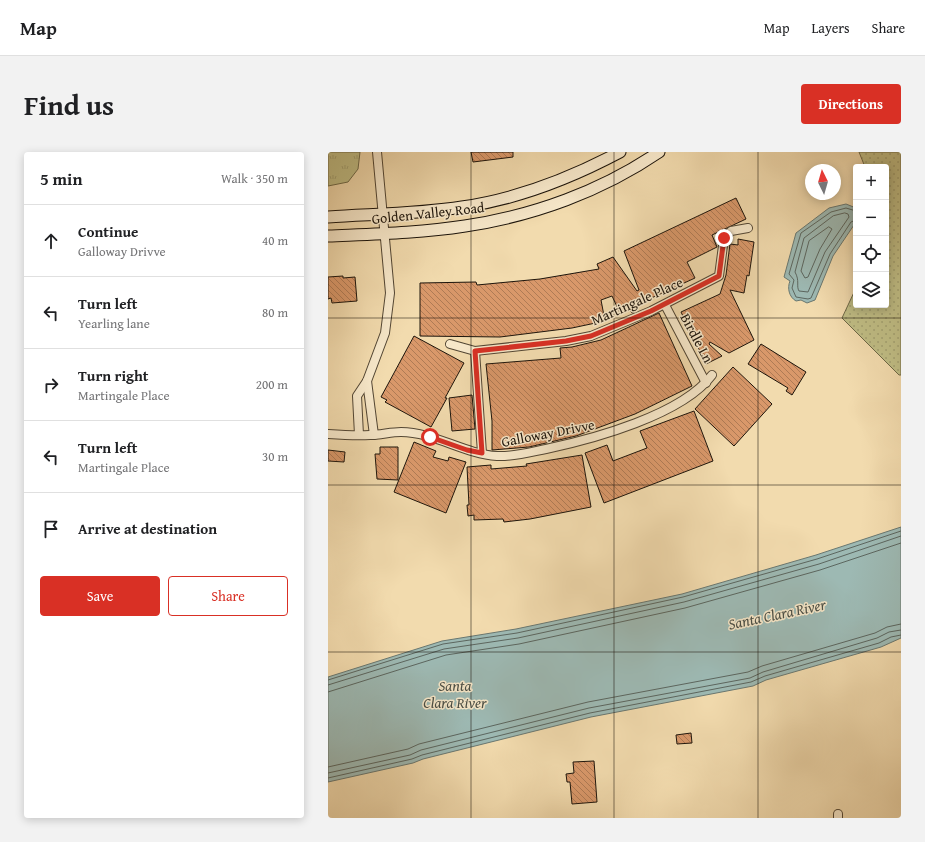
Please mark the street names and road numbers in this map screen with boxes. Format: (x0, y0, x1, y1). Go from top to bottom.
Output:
street label: Golden Valley Road (371, 197, 486, 229)
street label: Martingale Place (588, 272, 687, 330)
street label: Birdle Ln (676, 310, 718, 366)
street label: Galloway Drivve (500, 414, 597, 452)

